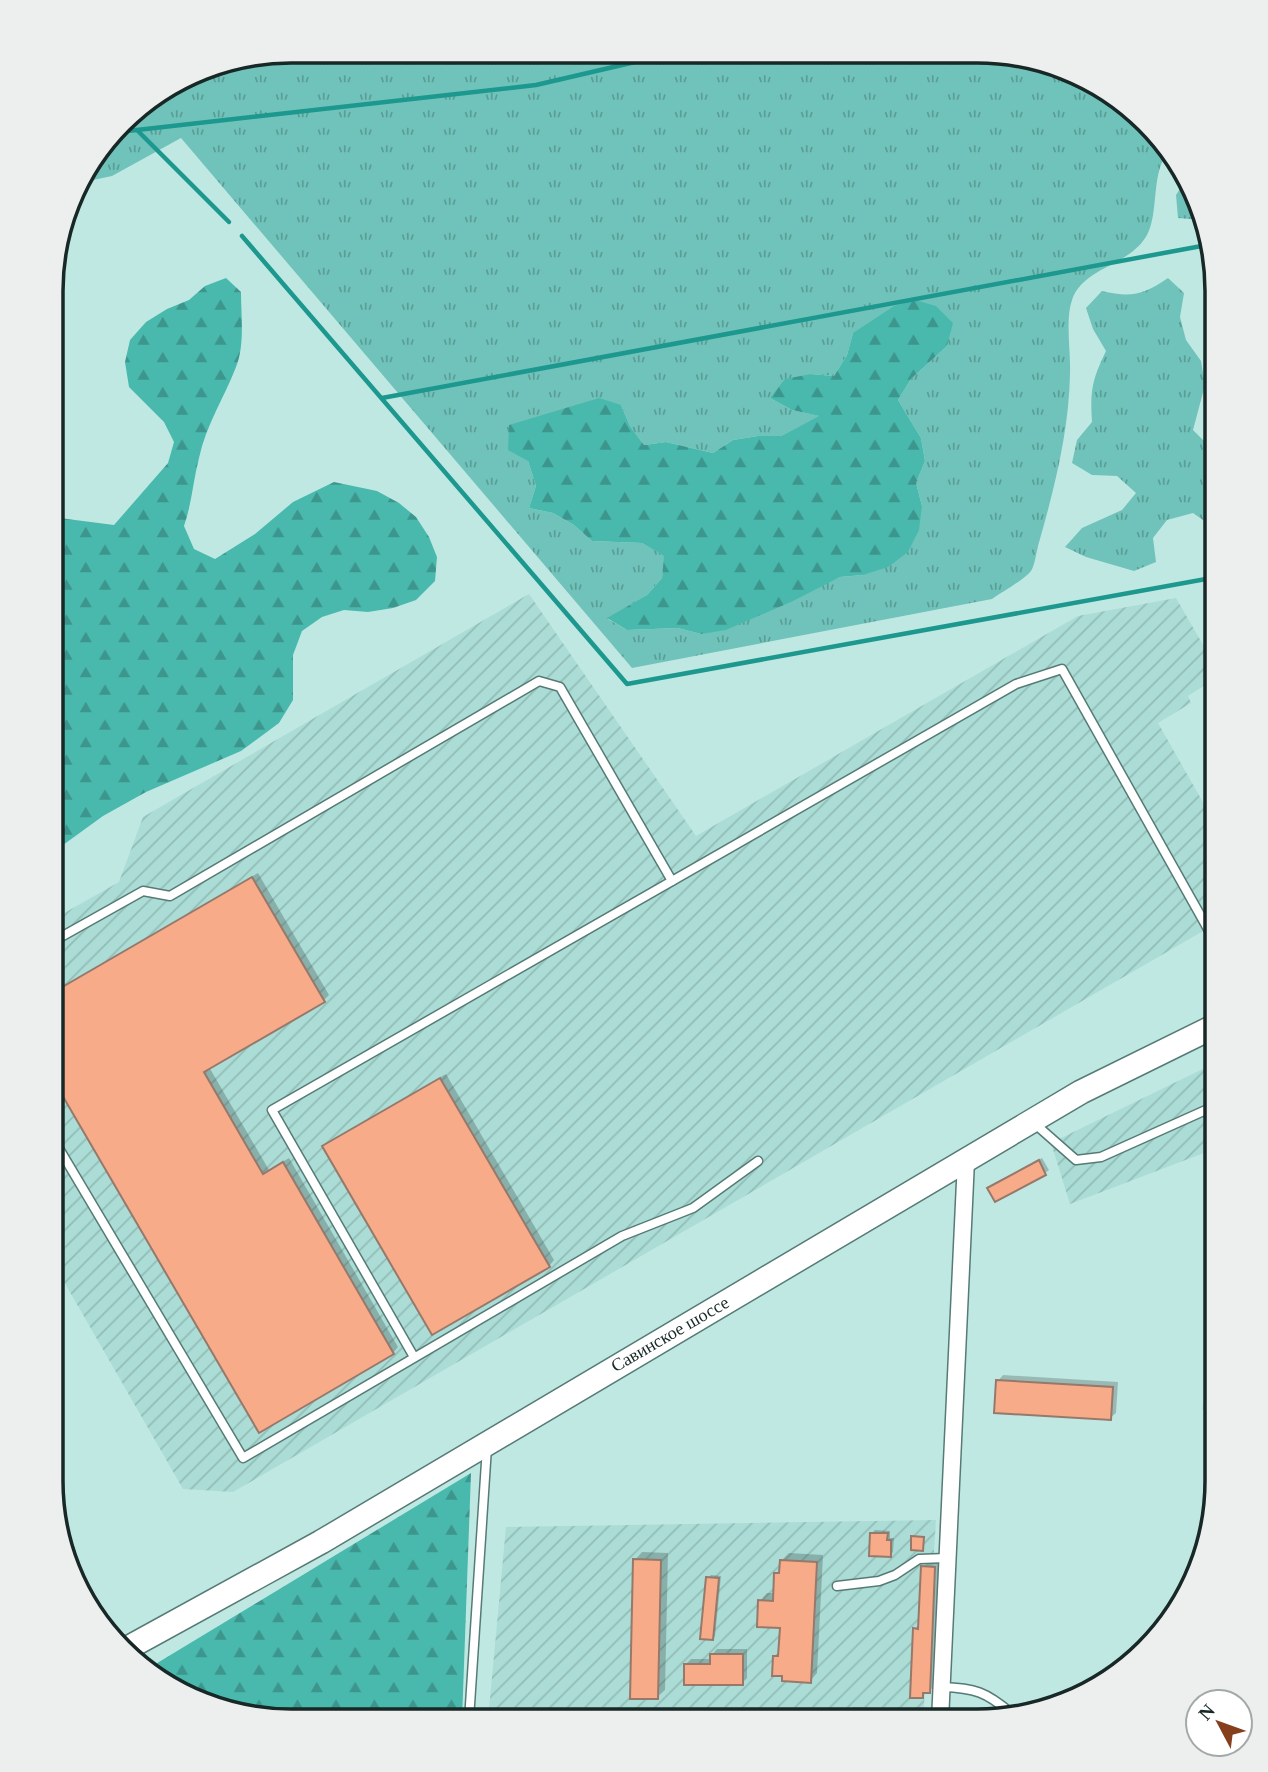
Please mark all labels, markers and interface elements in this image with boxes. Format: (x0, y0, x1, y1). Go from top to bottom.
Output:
street label: Савинское шоссе (607, 1292, 733, 1376)
north arrow (1184, 1688, 1254, 1758)
text: N (1194, 1700, 1219, 1724)

